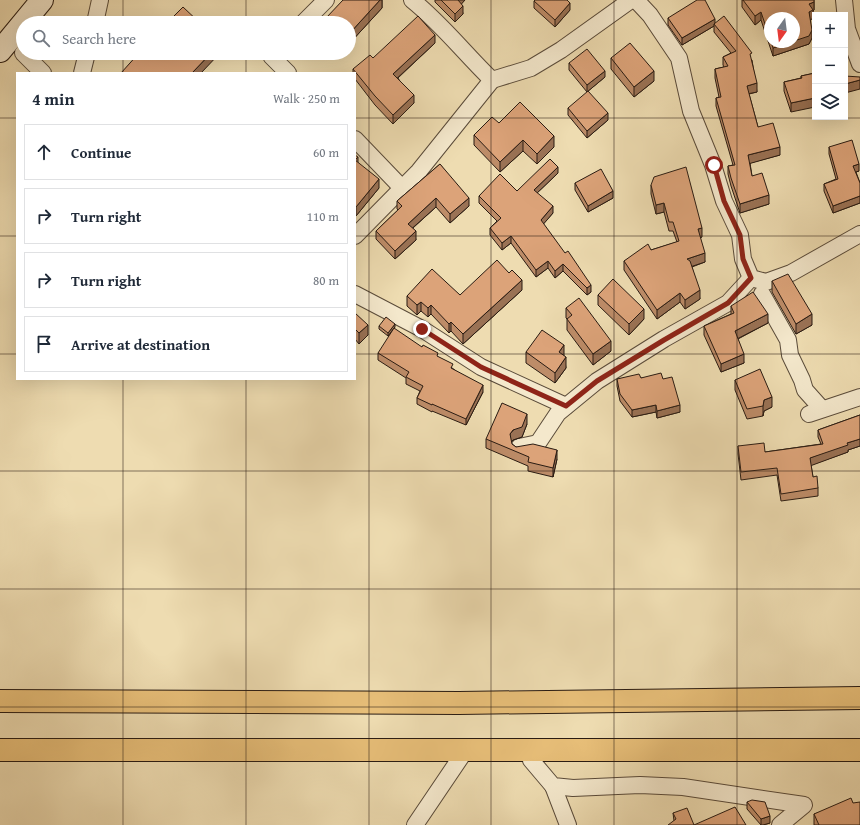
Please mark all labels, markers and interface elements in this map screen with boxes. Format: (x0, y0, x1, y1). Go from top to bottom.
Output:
north arrow (764, 12, 800, 48)
map controls (812, 12, 848, 120)
button: + (812, 12, 848, 48)
search box (16, 16, 356, 60)
icon: search (30, 27, 52, 49)
text: Search here (62, 28, 136, 49)
button: − (812, 48, 848, 84)
button: layers (812, 84, 848, 120)
text: 4 min (32, 86, 74, 111)
text: Walk · 250 m (273, 89, 340, 108)
icon: ahead (33, 141, 55, 163)
text: Continue (71, 142, 132, 163)
text: 60 m (313, 143, 339, 162)
route start (705, 156, 723, 174)
icon: right (33, 205, 55, 227)
text: Turn right (71, 206, 142, 227)
text: 110 m (307, 207, 339, 226)
icon: right (33, 269, 55, 291)
text: Turn right (71, 270, 142, 291)
text: 80 m (313, 271, 339, 290)
route end (413, 320, 431, 338)
icon: arrive (33, 333, 55, 355)
text: Arrive at destination (71, 334, 210, 355)

